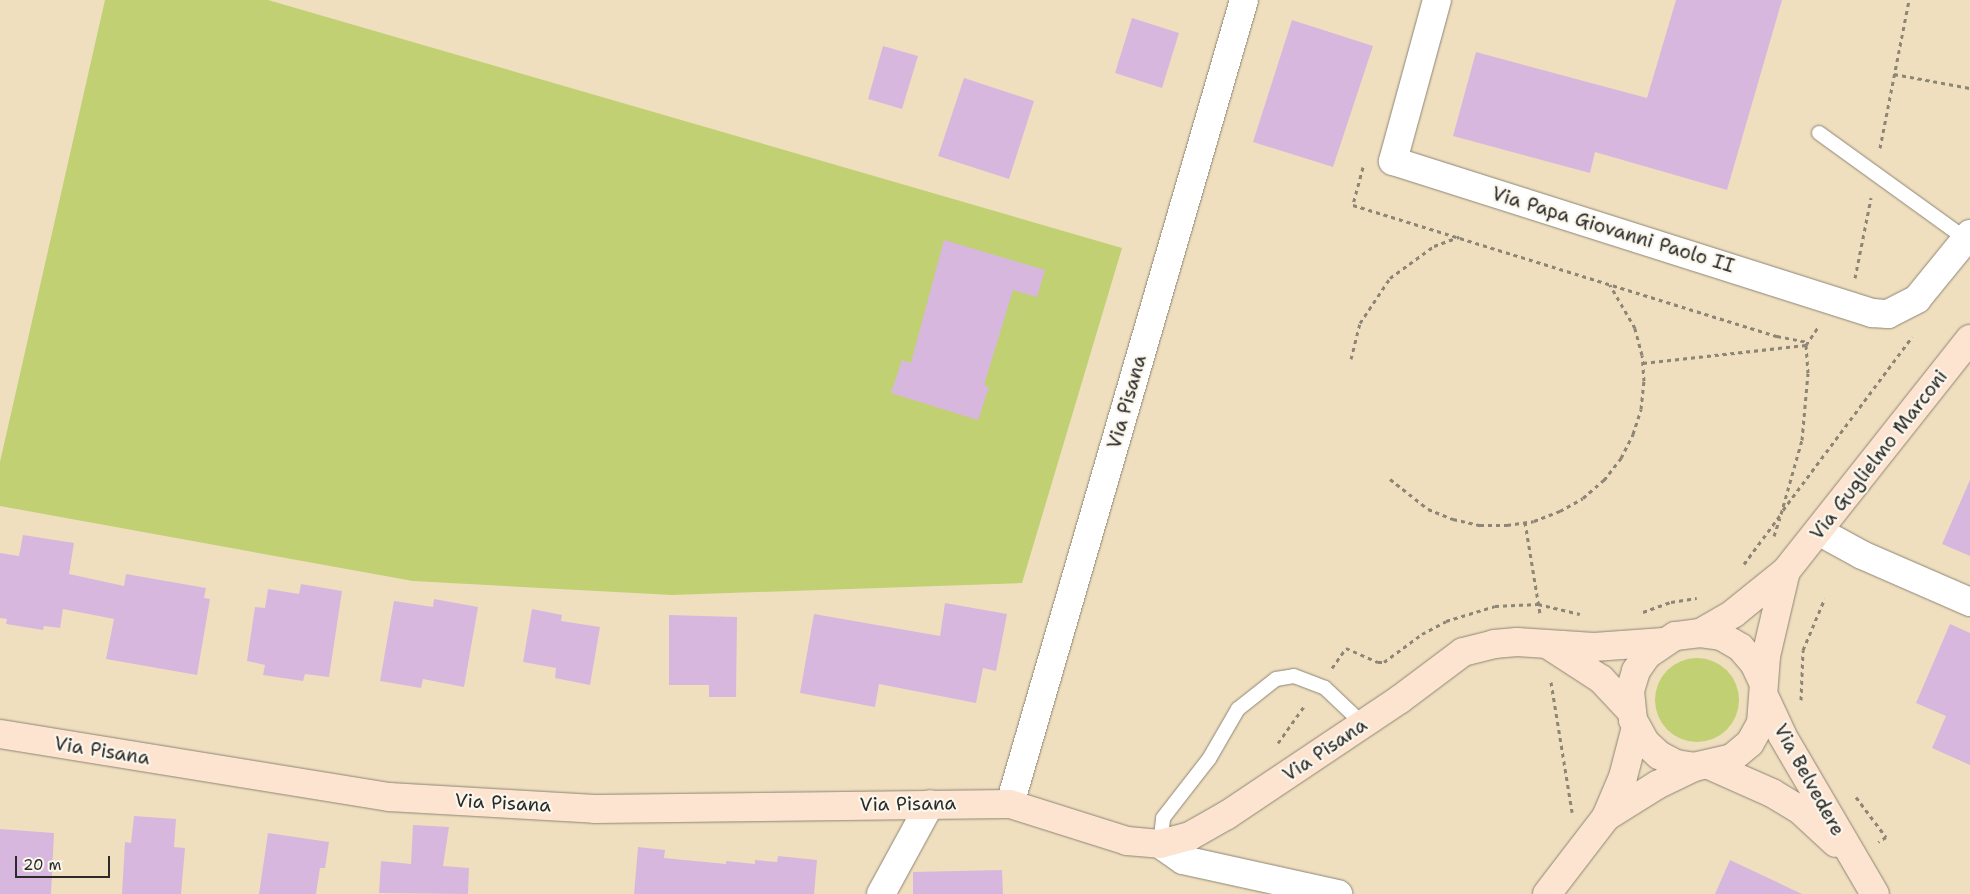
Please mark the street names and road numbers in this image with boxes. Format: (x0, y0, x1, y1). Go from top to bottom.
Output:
street label: Via Papa Giovanni Paolo II (1489, 182, 1737, 278)
street label: Via Pisana (1103, 352, 1151, 452)
street label: Via Guglielmo Marconi (1806, 365, 1952, 545)
street label: Via Pisana (1279, 714, 1371, 786)
street label: Via Belvedere (1769, 720, 1849, 840)
street label: Via Pisana (53, 732, 151, 770)
street label: Via Pisana (454, 789, 552, 817)
street label: Via Pisana (860, 792, 956, 816)

